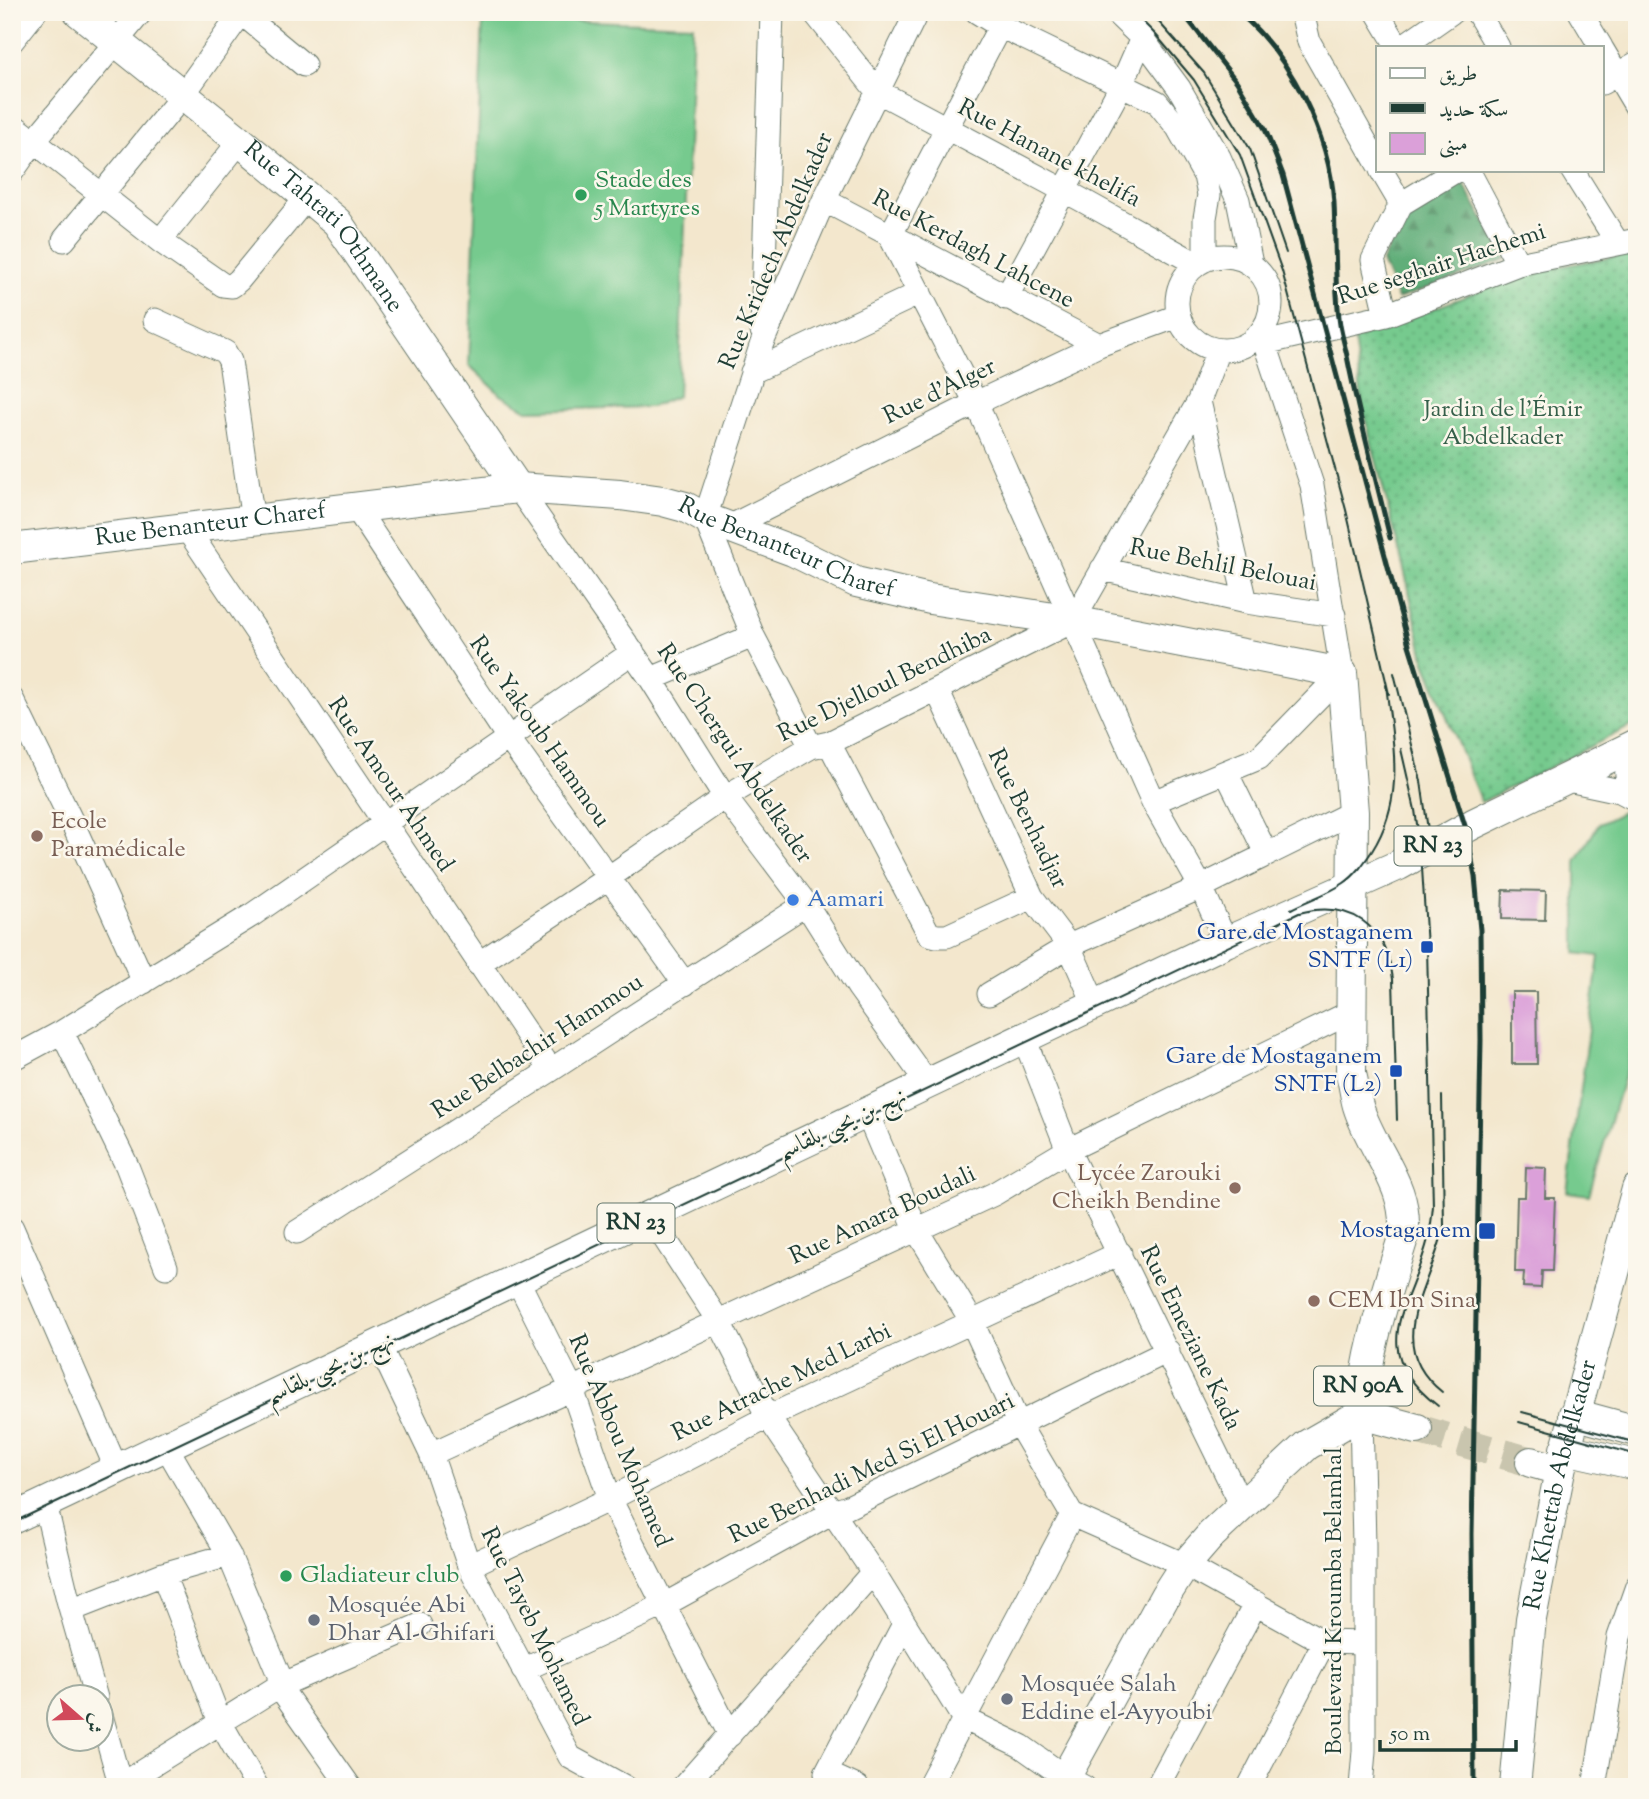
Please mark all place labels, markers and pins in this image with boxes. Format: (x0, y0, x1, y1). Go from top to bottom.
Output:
place label: Stade des 5 Martyres (593, 164, 700, 226)
marker: Stade des 5 Martyres (573, 187, 589, 203)
place label: Ecole Paramédicale (51, 805, 186, 867)
marker: Ecole Paramédicale (29, 828, 45, 844)
place label: Aamari (807, 883, 884, 917)
marker: Aamari (785, 892, 801, 908)
place label: Gare de Mostaganem SNTF (L1) (1197, 916, 1413, 978)
marker: Gare de Mostaganem SNTF (L1) (1419, 939, 1435, 955)
place label: Gare de Mostaganem SNTF (L2) (1166, 1040, 1382, 1102)
marker: Gare de Mostaganem SNTF (L2) (1388, 1063, 1404, 1079)
place label: Lycée Zarouki Cheikh Bendine (1052, 1157, 1221, 1219)
marker: Lycée Zarouki Cheikh Bendine (1227, 1180, 1243, 1196)
place label: Mostaganem (1340, 1214, 1471, 1248)
marker: Mostaganem (1477, 1221, 1497, 1241)
place label: CEM Ibn Sina (1328, 1284, 1476, 1318)
marker: CEM Ibn Sina (1306, 1293, 1322, 1309)
place label: Gladiateur club (300, 1559, 459, 1593)
marker: Gladiateur club (278, 1568, 294, 1584)
place label: Mosquée Abi Dhar Al-Ghifari (328, 1589, 496, 1651)
marker: Mosquée Abi Dhar Al-Ghifari (306, 1612, 322, 1628)
place label: Mosquée Salah Eddine el-Ayyoubi (1021, 1668, 1212, 1730)
marker: Mosquée Salah Eddine el-Ayyoubi (999, 1691, 1015, 1707)

